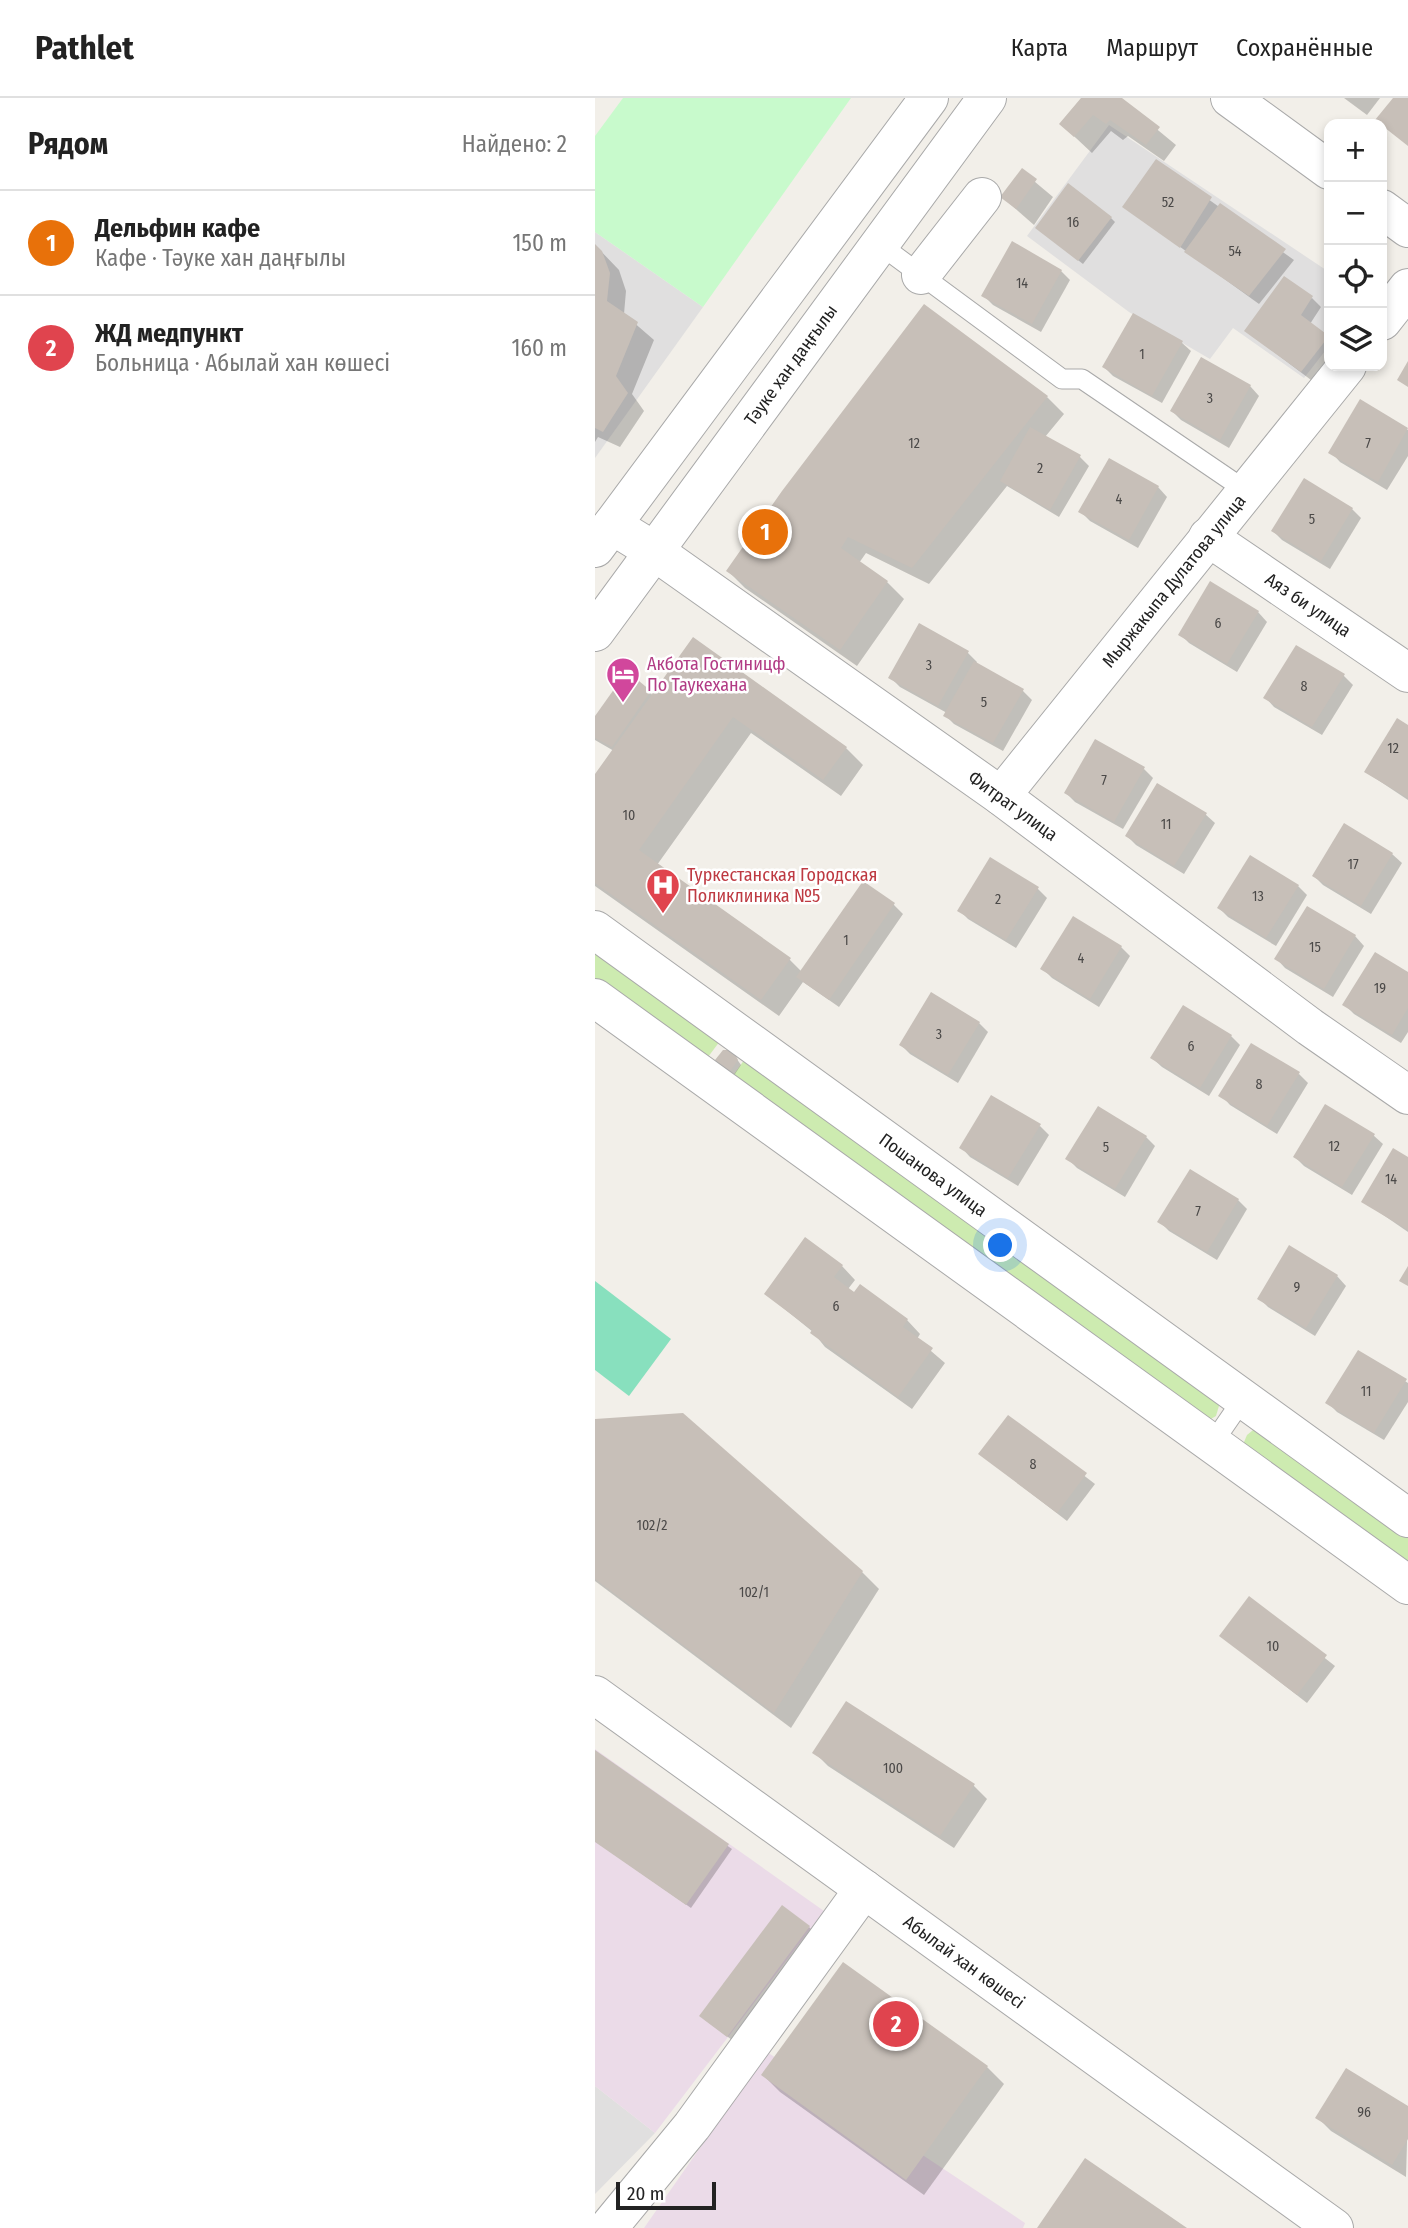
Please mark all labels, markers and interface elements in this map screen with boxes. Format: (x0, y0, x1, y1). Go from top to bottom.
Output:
text: Pathlet (35, 28, 134, 68)
text: Карта (1011, 34, 1068, 62)
text: Маршрут (1106, 34, 1198, 62)
text: Сохранённые (1236, 34, 1373, 62)
map controls (1324, 119, 1387, 371)
button: + (1324, 119, 1387, 182)
text: Рядом (28, 126, 108, 162)
text: Найдено: 2 (462, 130, 567, 158)
button: − (1324, 182, 1387, 245)
house number: 52 (1162, 194, 1174, 211)
text: Дельфин кафе (95, 213, 260, 244)
house number: 16 (1067, 214, 1079, 231)
text: 1 (46, 229, 56, 257)
text: 150 m (512, 229, 567, 257)
house number: 54 (1228, 243, 1242, 260)
text: Кафе · Тәуке хан даңғылы (95, 244, 346, 272)
button: locate (1324, 245, 1387, 308)
house number: 14 (1016, 275, 1028, 292)
street label: Тәуке хан даңғылы (740, 300, 842, 430)
button: layers (1324, 308, 1387, 371)
text: ЖД медпункт (95, 318, 243, 349)
text: 2 (46, 334, 56, 362)
text: 160 m (512, 334, 567, 362)
house number: 1 (1139, 346, 1145, 363)
text: Больница · Абылай хан көшесі (95, 349, 390, 377)
house number: 3 (1207, 390, 1213, 407)
house number: 12 (908, 435, 920, 452)
house number: 7 (1365, 435, 1371, 452)
house number: 2 (1037, 460, 1043, 477)
street label: Мыржакыпа Дулатова улица (1097, 490, 1251, 672)
house number: 4 (1116, 491, 1123, 508)
pin: 1 (742, 506, 788, 558)
house number: 5 (1309, 511, 1315, 528)
street label: Аяз би улица (1261, 568, 1355, 642)
house number: 6 (1215, 615, 1222, 632)
place label: Акбота Гостиницф По Таукехана (647, 653, 785, 696)
hotel icon: Акбота Гостиницф По Таукехана (604, 655, 642, 704)
house number: 3 (926, 657, 932, 674)
house number: 8 (1301, 678, 1308, 695)
house number: 5 (981, 694, 987, 711)
house number: 12 (1387, 740, 1399, 757)
street label: Фитрат улица (964, 766, 1062, 846)
house number: 7 (1101, 772, 1107, 789)
house number: 10 (623, 807, 635, 824)
house number: 11 (1161, 816, 1171, 833)
house number: 17 (1347, 856, 1359, 873)
place label: Туркестанская Городская Поликлиника №5 (687, 864, 878, 907)
hospital icon: Туркестанская Городская Поликлиника №5 (644, 866, 682, 915)
house number: 13 (1252, 888, 1264, 905)
house number: 2 (995, 891, 1001, 908)
house number: 1 (843, 932, 849, 949)
house number: 15 (1309, 939, 1321, 956)
house number: 4 (1078, 950, 1085, 967)
house number: 19 (1374, 980, 1386, 997)
house number: 3 (936, 1026, 942, 1043)
house number: 6 (1188, 1038, 1195, 1055)
house number: 8 (1256, 1076, 1263, 1093)
street label: Пошанова улица (875, 1128, 991, 1222)
house number: 12 (1328, 1138, 1340, 1155)
house number: 5 (1103, 1139, 1109, 1156)
house number: 14 (1385, 1171, 1397, 1188)
house number: 7 (1195, 1203, 1201, 1220)
your location (983, 1228, 1017, 1262)
house number: 9 (1294, 1279, 1301, 1296)
house number: 6 (833, 1298, 840, 1315)
house number: 11 (1361, 1383, 1371, 1400)
house number: 8 (1030, 1456, 1037, 1473)
house number: 102/2 (637, 1517, 667, 1534)
house number: 102/1 (739, 1584, 769, 1601)
house number: 10 (1267, 1638, 1279, 1655)
house number: 100 (883, 1760, 903, 1777)
street label: Абылай хан көшесі (899, 1911, 1029, 2013)
pin: 2 (873, 1998, 919, 2050)
house number: 96 (1357, 2104, 1371, 2121)
scale bar (616, 2179, 716, 2211)
text: 20 m (627, 2182, 664, 2205)

